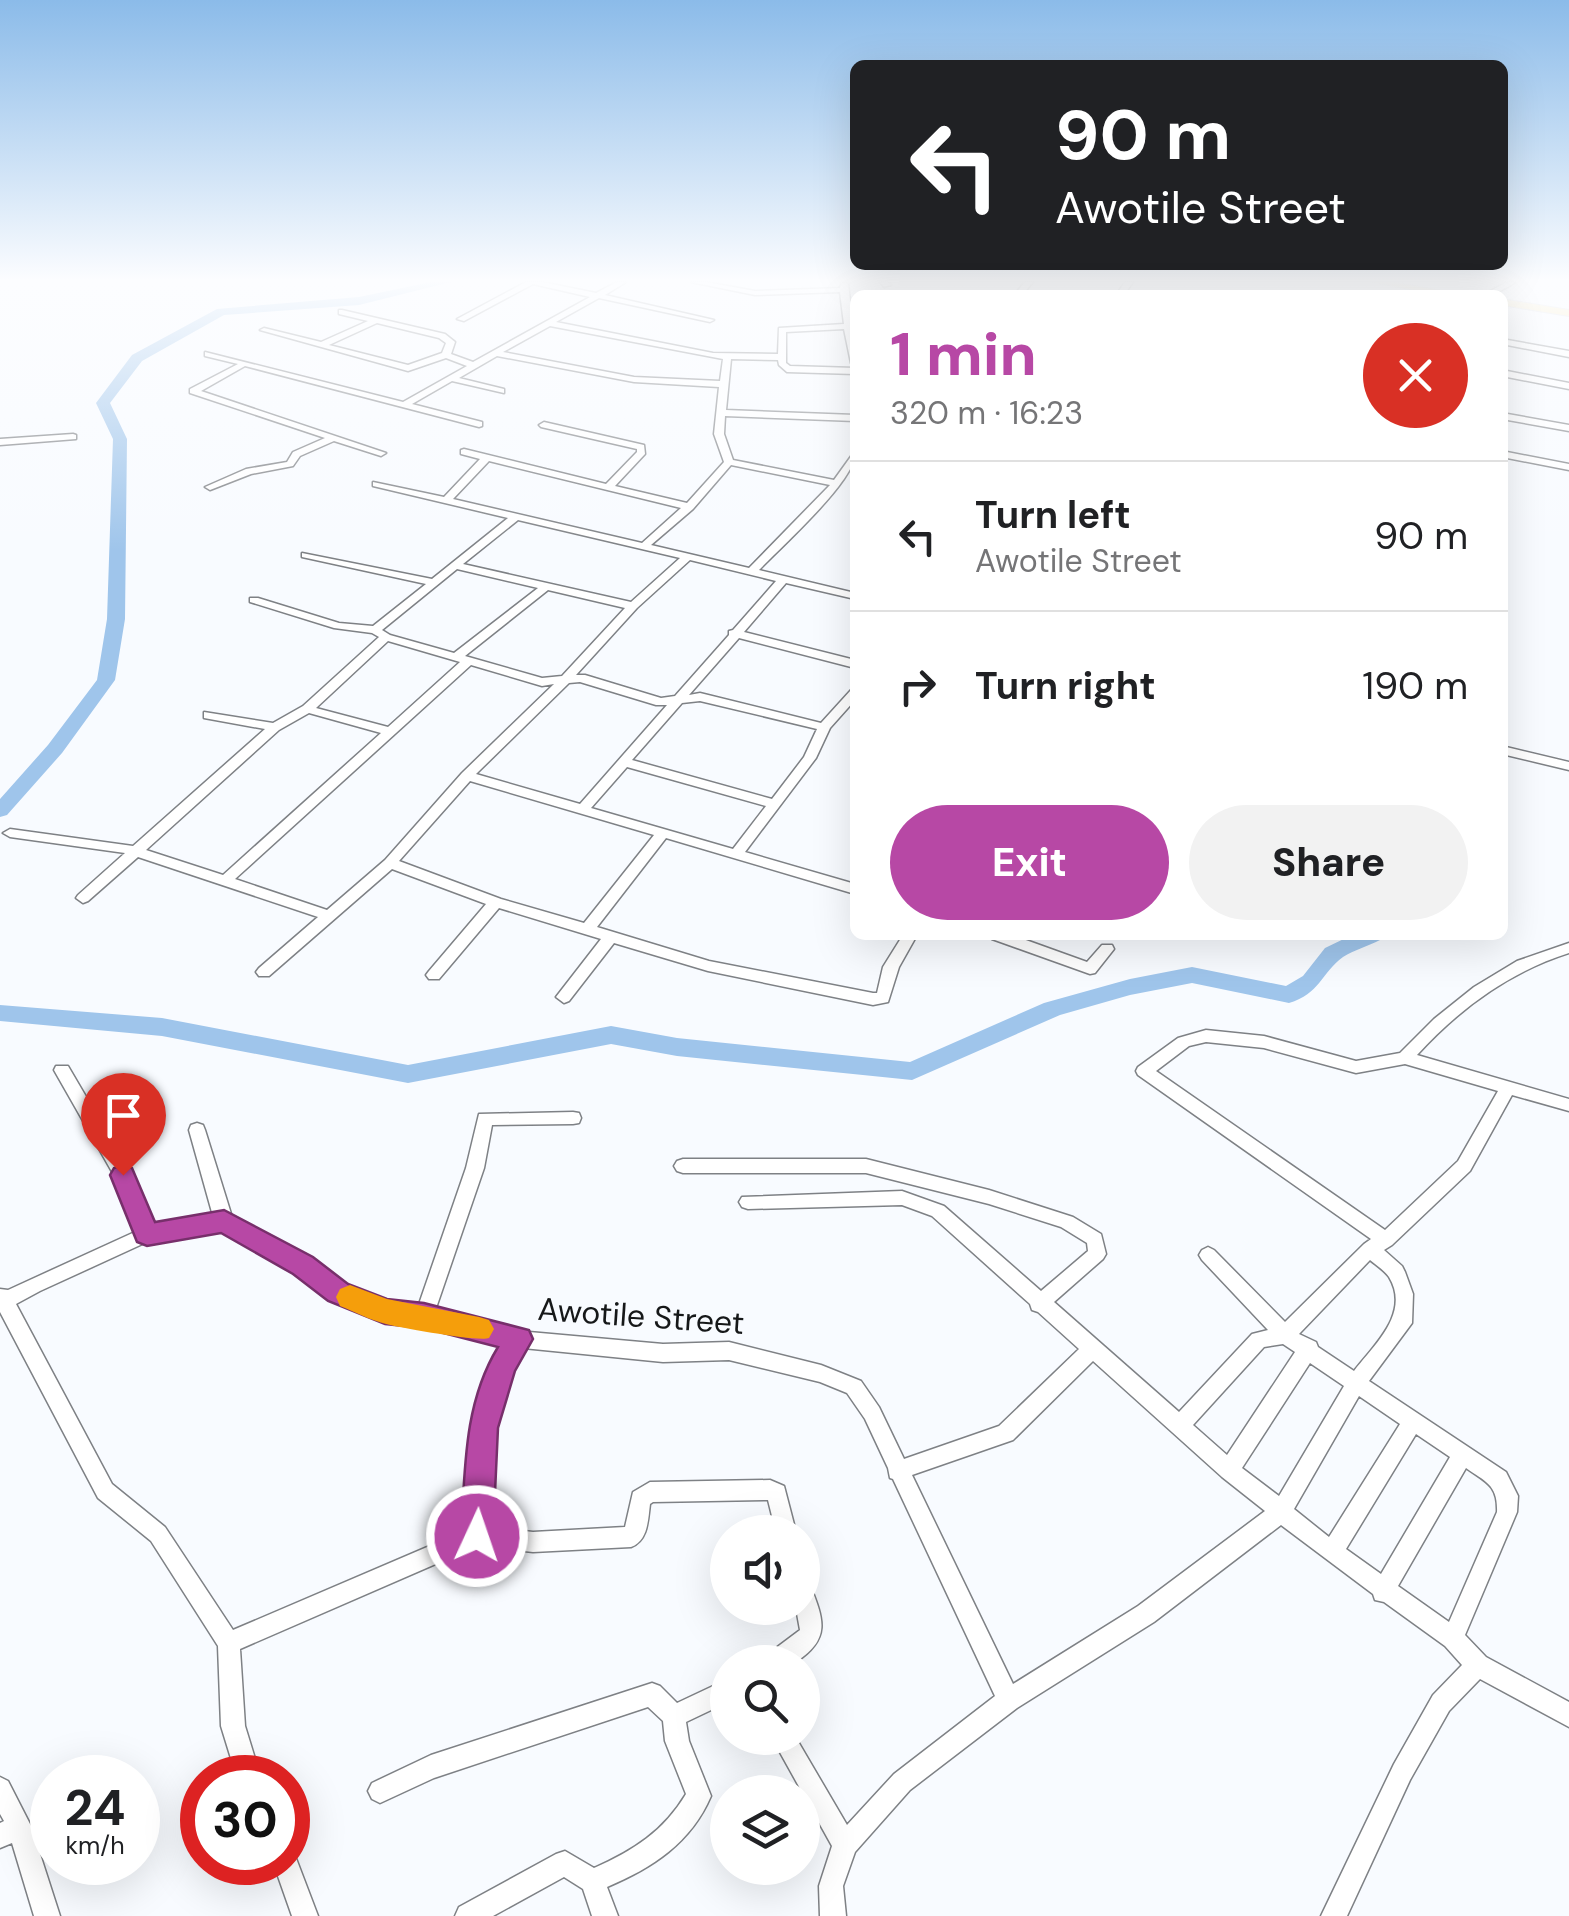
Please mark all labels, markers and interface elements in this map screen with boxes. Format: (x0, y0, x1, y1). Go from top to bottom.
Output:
text: 90 m (1055, 90, 1231, 181)
icon: left (890, 100, 1020, 230)
text: Awotile Street (1055, 178, 1346, 237)
text: 1 min (890, 315, 1037, 394)
button: close (1363, 323, 1468, 428)
text: 320 m · 16:23 (890, 392, 1083, 434)
text: Turn left (975, 490, 1131, 540)
icon: left (890, 509, 945, 564)
text: 90 m (1374, 511, 1468, 561)
text: Awotile Street (975, 540, 1182, 582)
icon: right (890, 659, 945, 714)
text: Turn right (975, 661, 1156, 711)
text: 190 m (1362, 661, 1468, 711)
button: Exit (890, 805, 1169, 920)
button: Share (1189, 805, 1468, 920)
pin (81, 1073, 166, 1176)
icon: arrive (96, 1088, 151, 1143)
street label: Awotile Street (536, 1288, 746, 1344)
position arrow (425, 1484, 529, 1588)
map controls (710, 1515, 820, 1885)
button: sound (710, 1515, 820, 1625)
button: search (710, 1645, 820, 1755)
speed limit sign: 30 (180, 1755, 310, 1885)
text: 24 (65, 1775, 126, 1841)
button: layers (710, 1775, 820, 1885)
text: km/h (65, 1829, 125, 1862)

